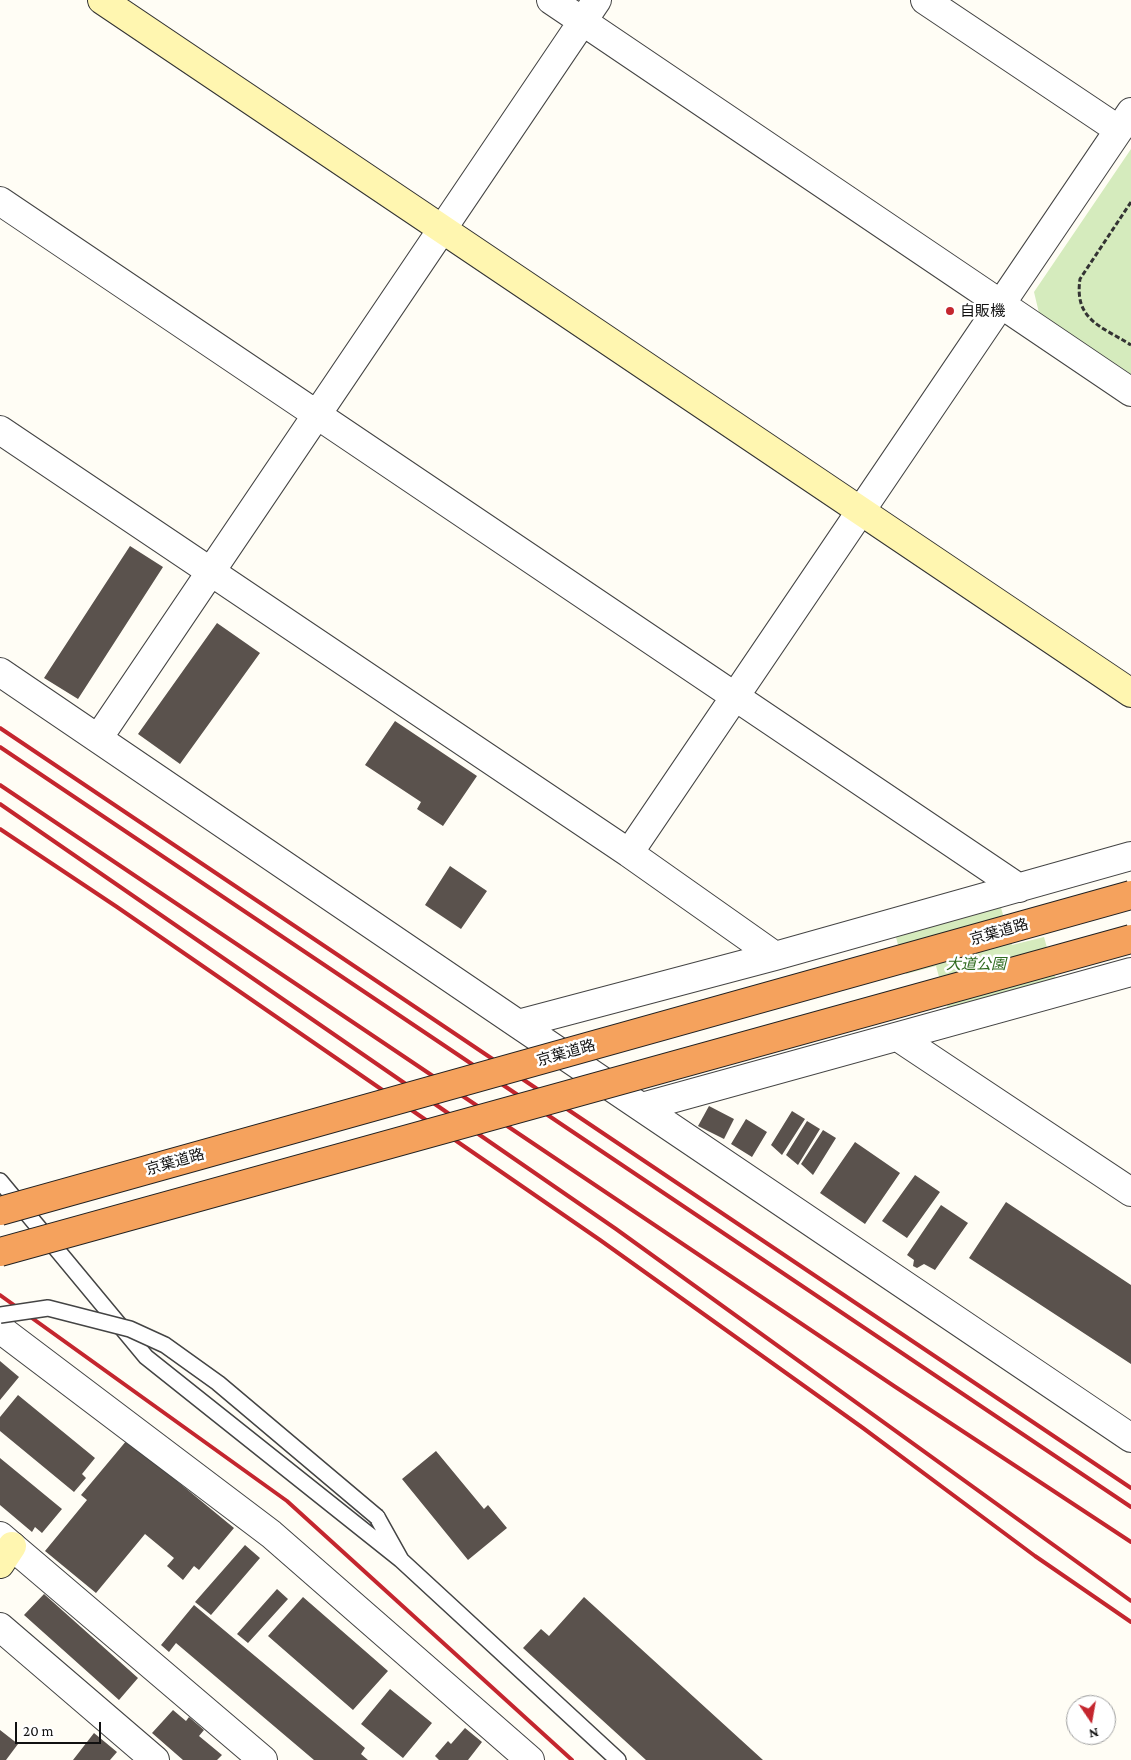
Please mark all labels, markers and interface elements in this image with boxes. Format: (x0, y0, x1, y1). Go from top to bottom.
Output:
place label: 自販機 (960, 302, 1005, 320)
marker: 自販機 (944, 305, 956, 317)
street label: 京葉道路 (968, 915, 1030, 949)
park label: 大道公園 (946, 955, 1006, 973)
street label: 京葉道路 (535, 1036, 597, 1070)
street label: 京葉道路 (144, 1145, 206, 1179)
north arrow (1066, 1695, 1116, 1745)
scale bar (18, 1712, 104, 1744)
text: 20 m (23, 1723, 54, 1739)
text: N (1088, 1725, 1100, 1743)

